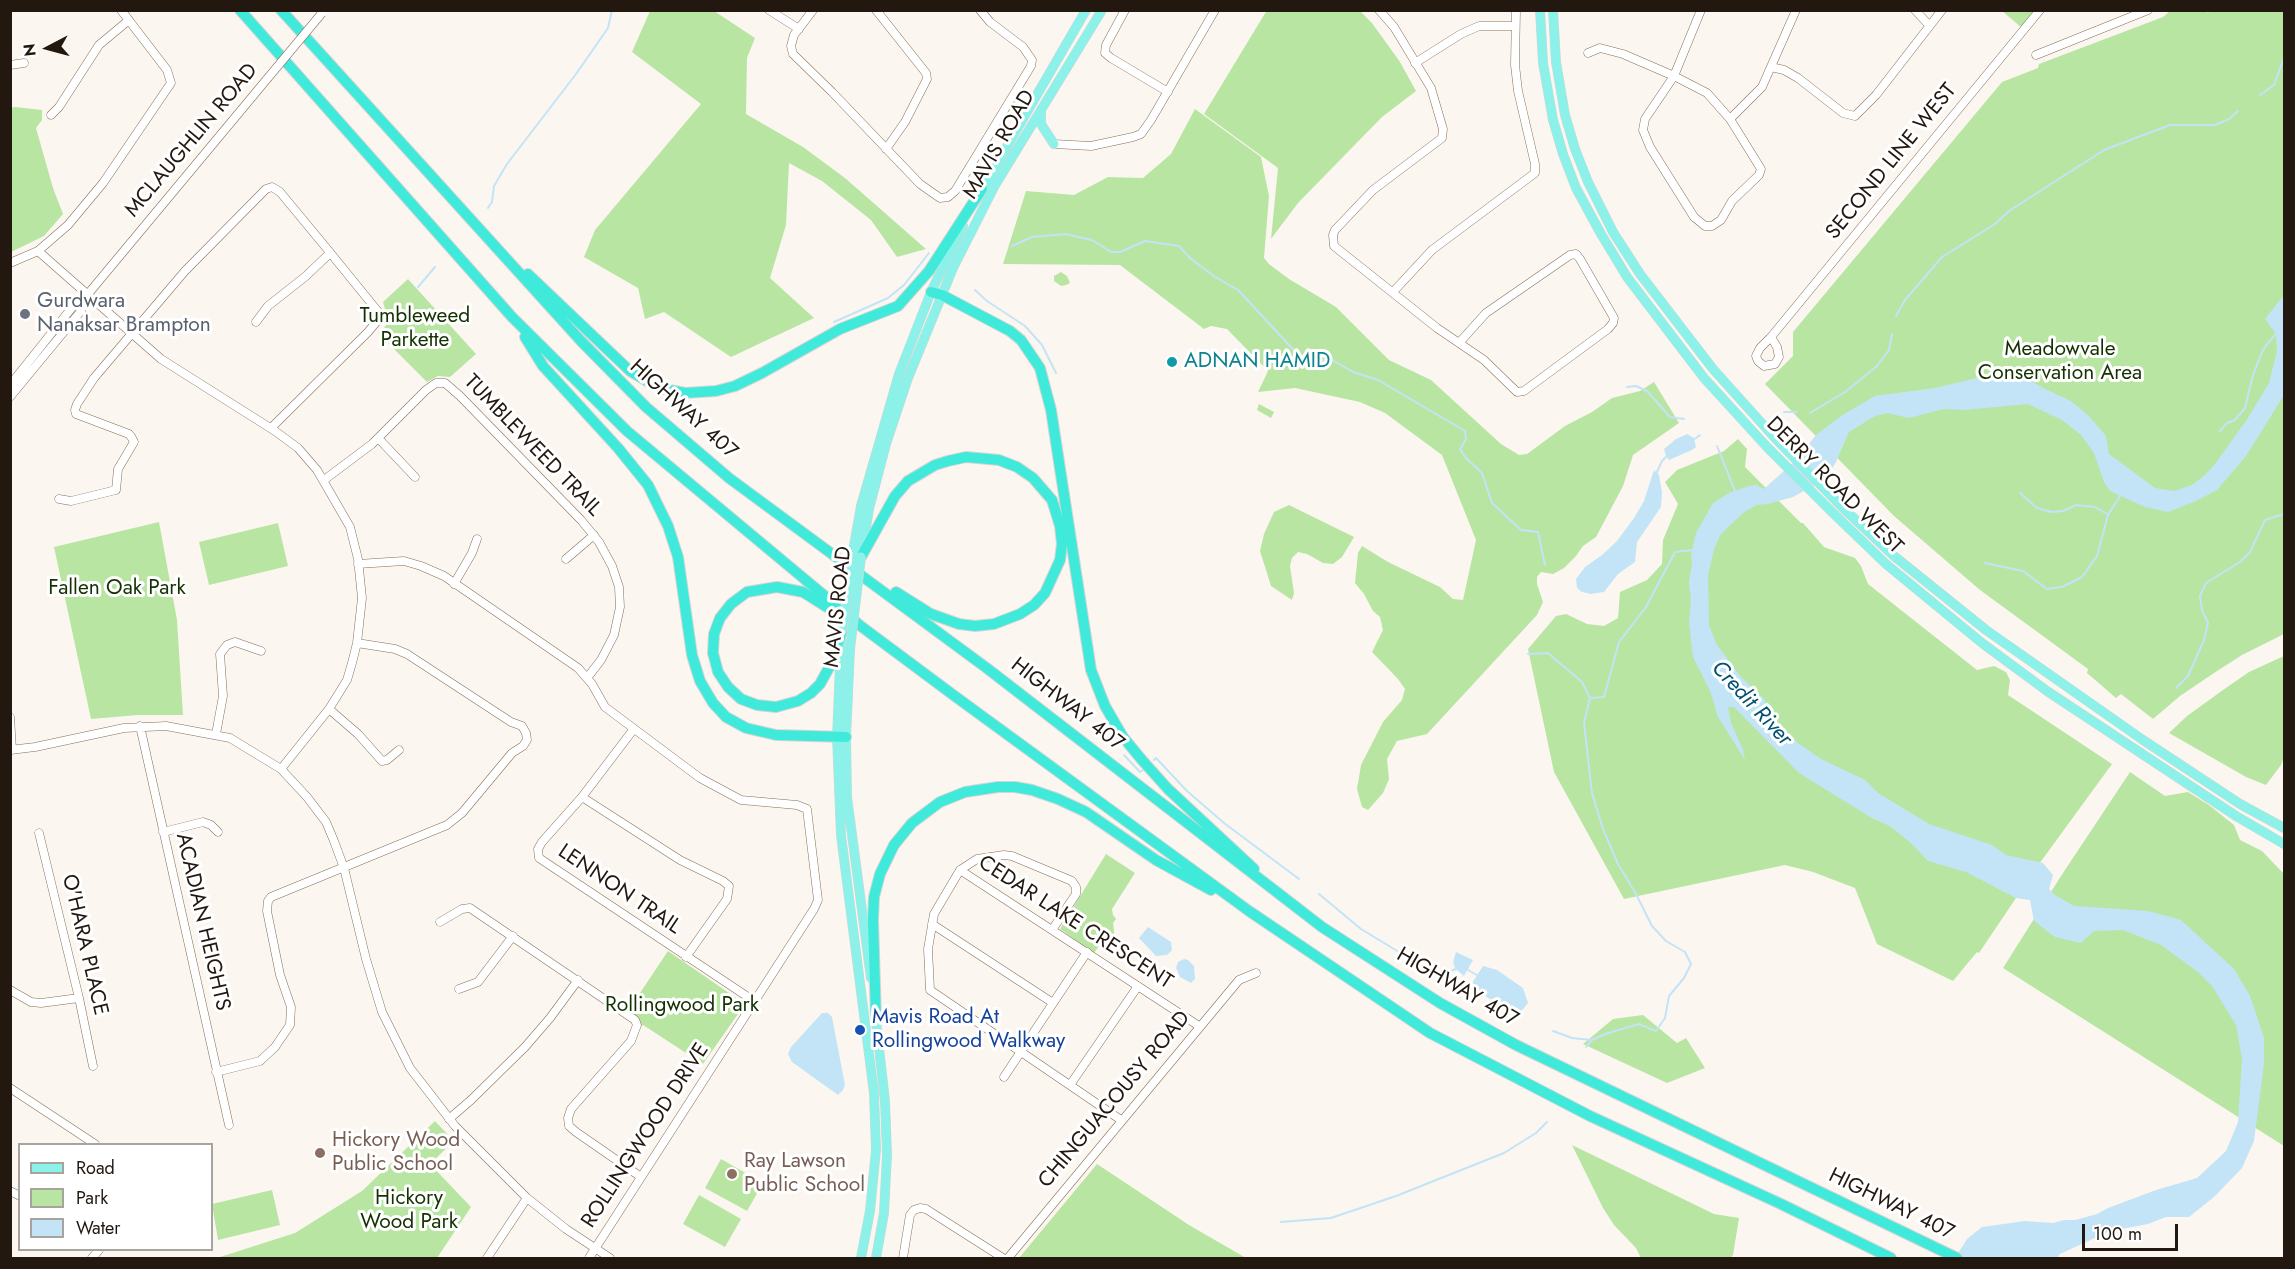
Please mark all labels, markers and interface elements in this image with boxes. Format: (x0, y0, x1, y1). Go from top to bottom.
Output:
north arrow (18, 18, 78, 78)
text: N (17, 42, 42, 57)
street label: MCLAUGHLIN ROAD (120, 59, 264, 223)
street label: SECOND LINE WEST (1821, 79, 1963, 245)
street label: MAVIS ROAD (959, 86, 1041, 204)
place label: Gurdwara Nanaksar Brampton (37, 289, 211, 339)
park label: Tumbleweed Parkette (360, 304, 470, 354)
marker: Gurdwara Nanaksar Brampton (18, 307, 32, 321)
park label: Meadowvale Conservation Area (1978, 337, 2142, 387)
place label: ADNAN HAMID (1184, 349, 1330, 375)
street label: HIGHWAY 407 (624, 355, 742, 465)
marker: ADNAN HAMID (1165, 355, 1179, 369)
street label: TUMBLEWEED TRAIL (458, 370, 606, 522)
street label: DERRY ROAD WEST (1760, 412, 1908, 560)
street label: MAVIS ROAD (820, 545, 858, 669)
park label: Fallen Oak Park (48, 576, 186, 602)
street label: HIGHWAY 407 (1005, 653, 1129, 757)
water label: Credit River (1705, 656, 1797, 752)
street label: ACADIAN HEIGHTS (169, 831, 235, 1013)
street label: LENNON TRAIL (553, 840, 685, 940)
street label: CEDAR LAKE CRESCENT (973, 851, 1177, 995)
street label: O'HARA PLACE (56, 872, 112, 1018)
street label: HIGHWAY 407 (1392, 943, 1522, 1033)
park label: Rollingwood Park (605, 993, 759, 1019)
place label: Mavis Road At Rollingwood Walkway (872, 1005, 1065, 1055)
street label: CHINGUACOUSY ROAD (1034, 1006, 1196, 1194)
marker: Mavis Road At Rollingwood Walkway (853, 1023, 867, 1037)
street label: ROLLINGWOOD DRIVE (577, 1039, 715, 1233)
place label: Hickory Wood Public School (332, 1128, 460, 1178)
legend (18, 1143, 213, 1251)
marker: Hickory Wood Public School (313, 1146, 327, 1160)
place label: Ray Lawson Public School (744, 1149, 865, 1199)
text: Road (76, 1155, 115, 1181)
street label: HIGHWAY 407 (1824, 1164, 1958, 1246)
marker: Ray Lawson Public School (725, 1167, 739, 1181)
text: Park (76, 1185, 108, 1211)
park label: Hickory Wood Park (360, 1186, 458, 1236)
scale bar (2085, 1212, 2181, 1250)
text: Water (76, 1215, 120, 1241)
text: 100 m (2093, 1221, 2142, 1247)

